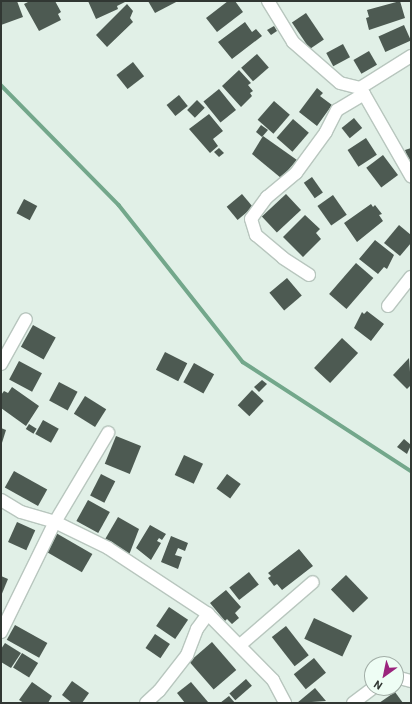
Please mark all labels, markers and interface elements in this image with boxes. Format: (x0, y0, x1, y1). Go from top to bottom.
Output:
north arrow (364, 656, 404, 696)
text: N (371, 678, 384, 693)

